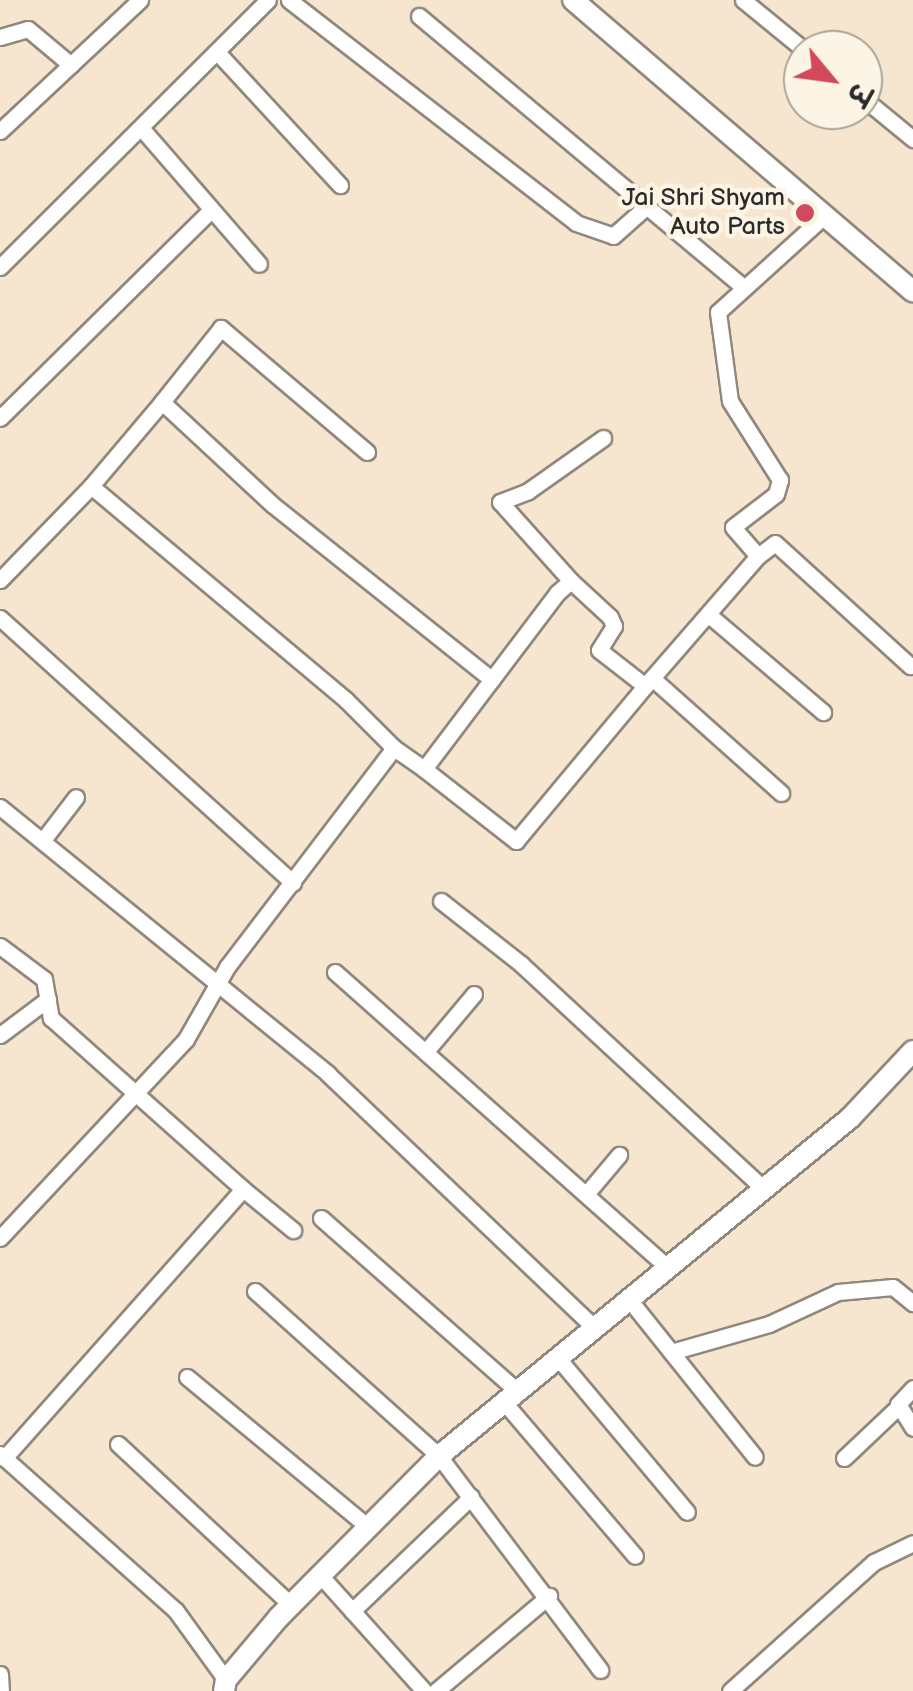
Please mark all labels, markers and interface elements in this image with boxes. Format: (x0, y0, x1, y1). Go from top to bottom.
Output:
north arrow (783, 30, 883, 130)
text: उ (839, 78, 877, 110)
place label: Jai Shri Shyam Auto Parts (621, 184, 785, 243)
marker: Jai Shri Shyam Auto Parts (794, 202, 816, 224)

